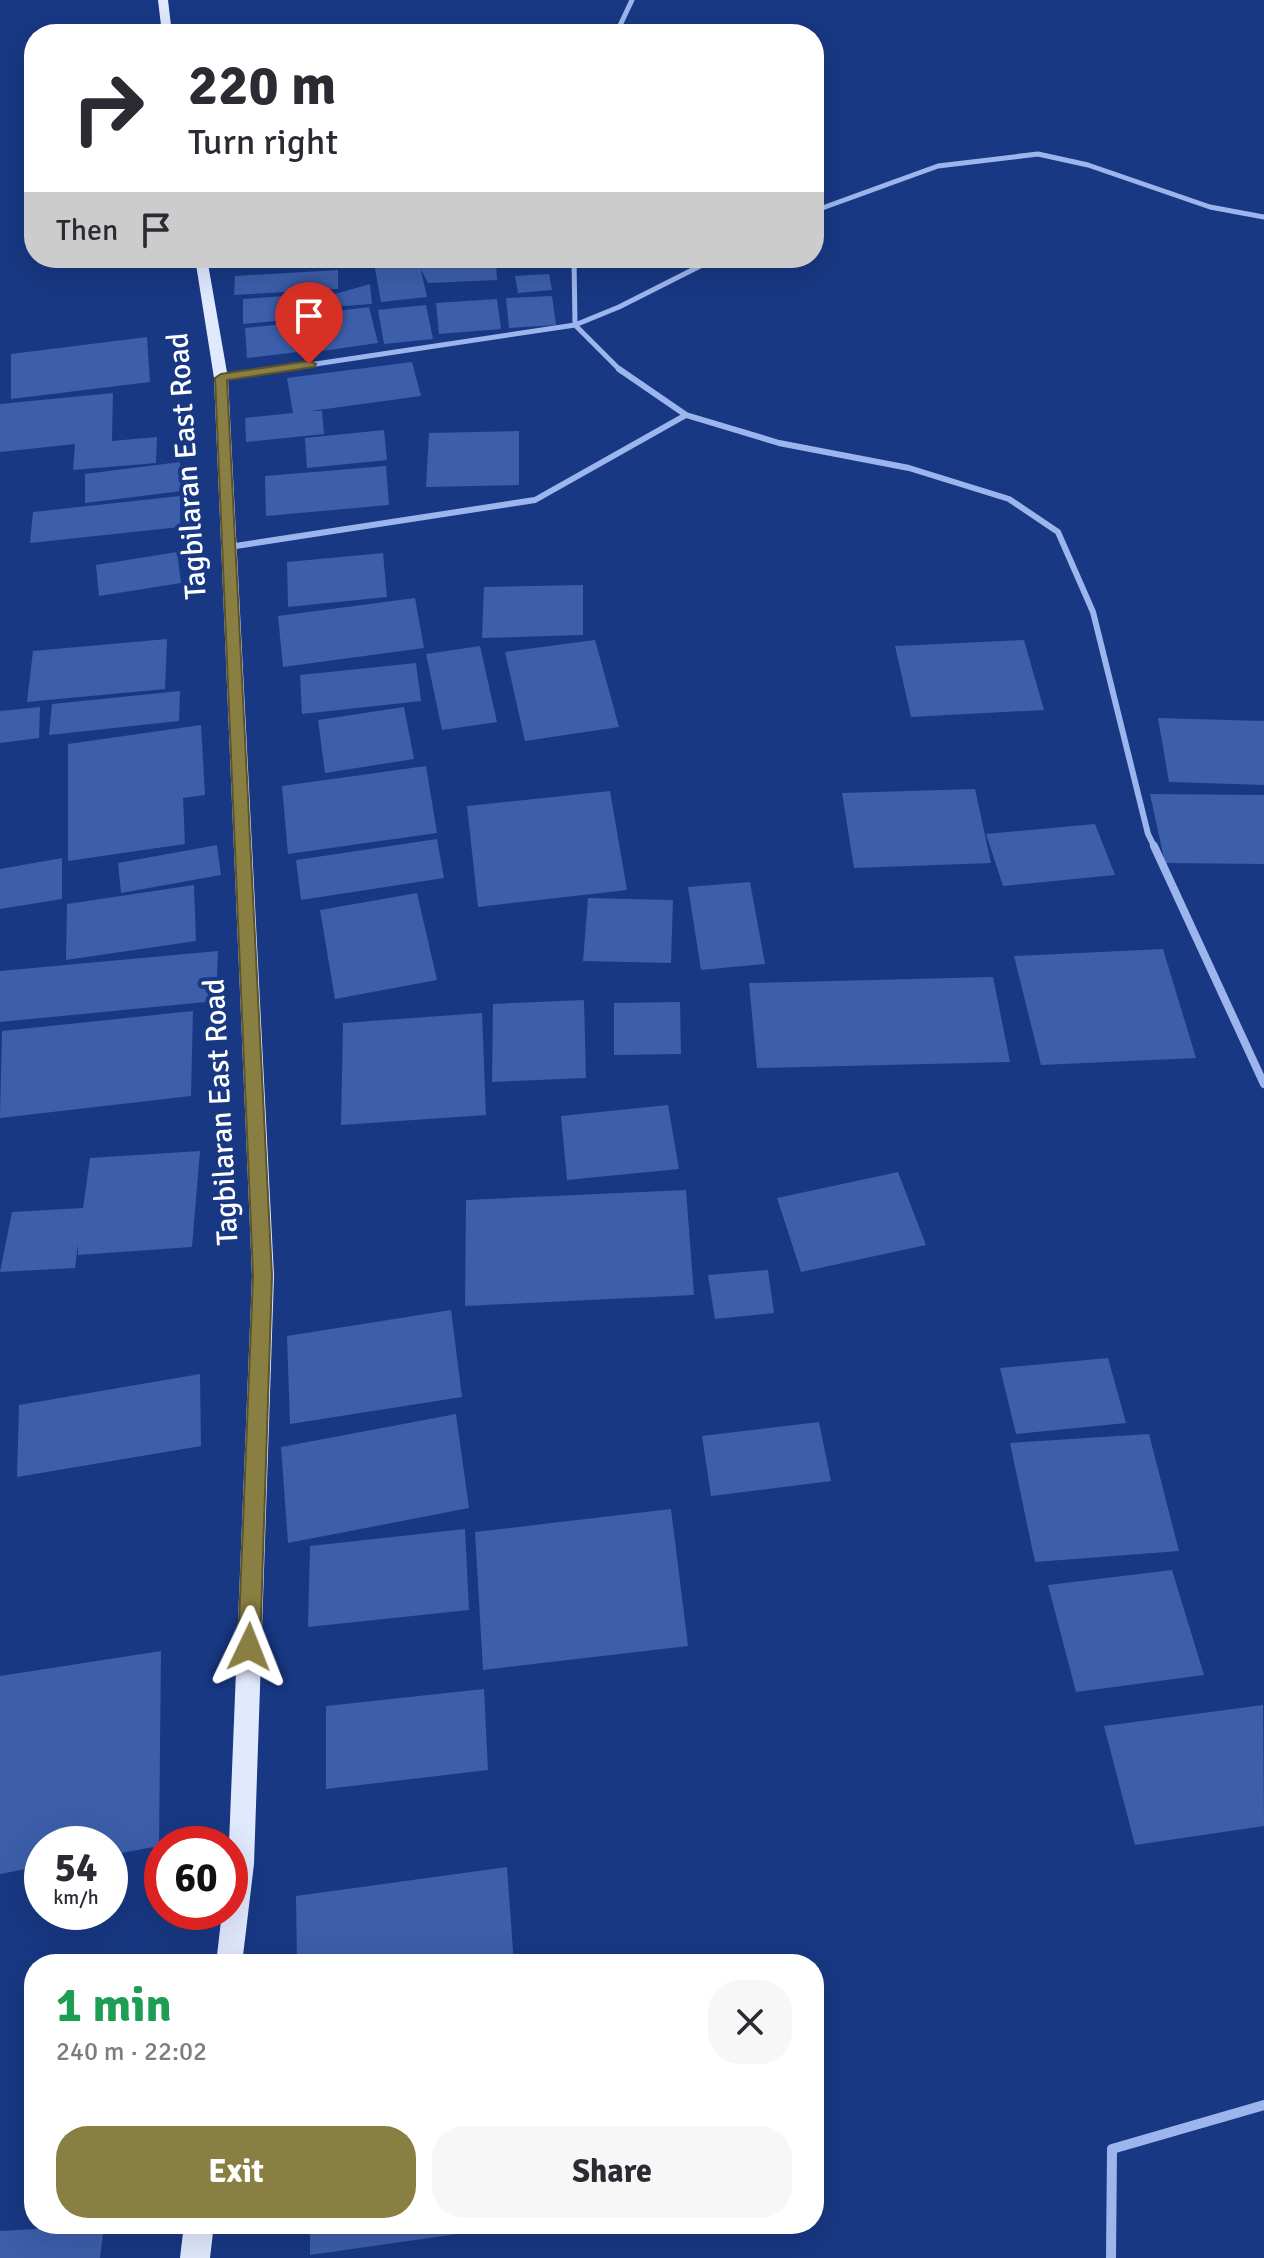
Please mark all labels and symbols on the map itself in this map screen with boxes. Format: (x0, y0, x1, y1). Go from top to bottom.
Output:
pin (275, 282, 343, 364)
street label: Tagbilaran East Road (159, 332, 215, 600)
street label: Tagbilaran East Road (196, 978, 246, 1246)
position arrow (207, 1605, 291, 1689)
speed limit sign: 60 (144, 1826, 248, 1930)

